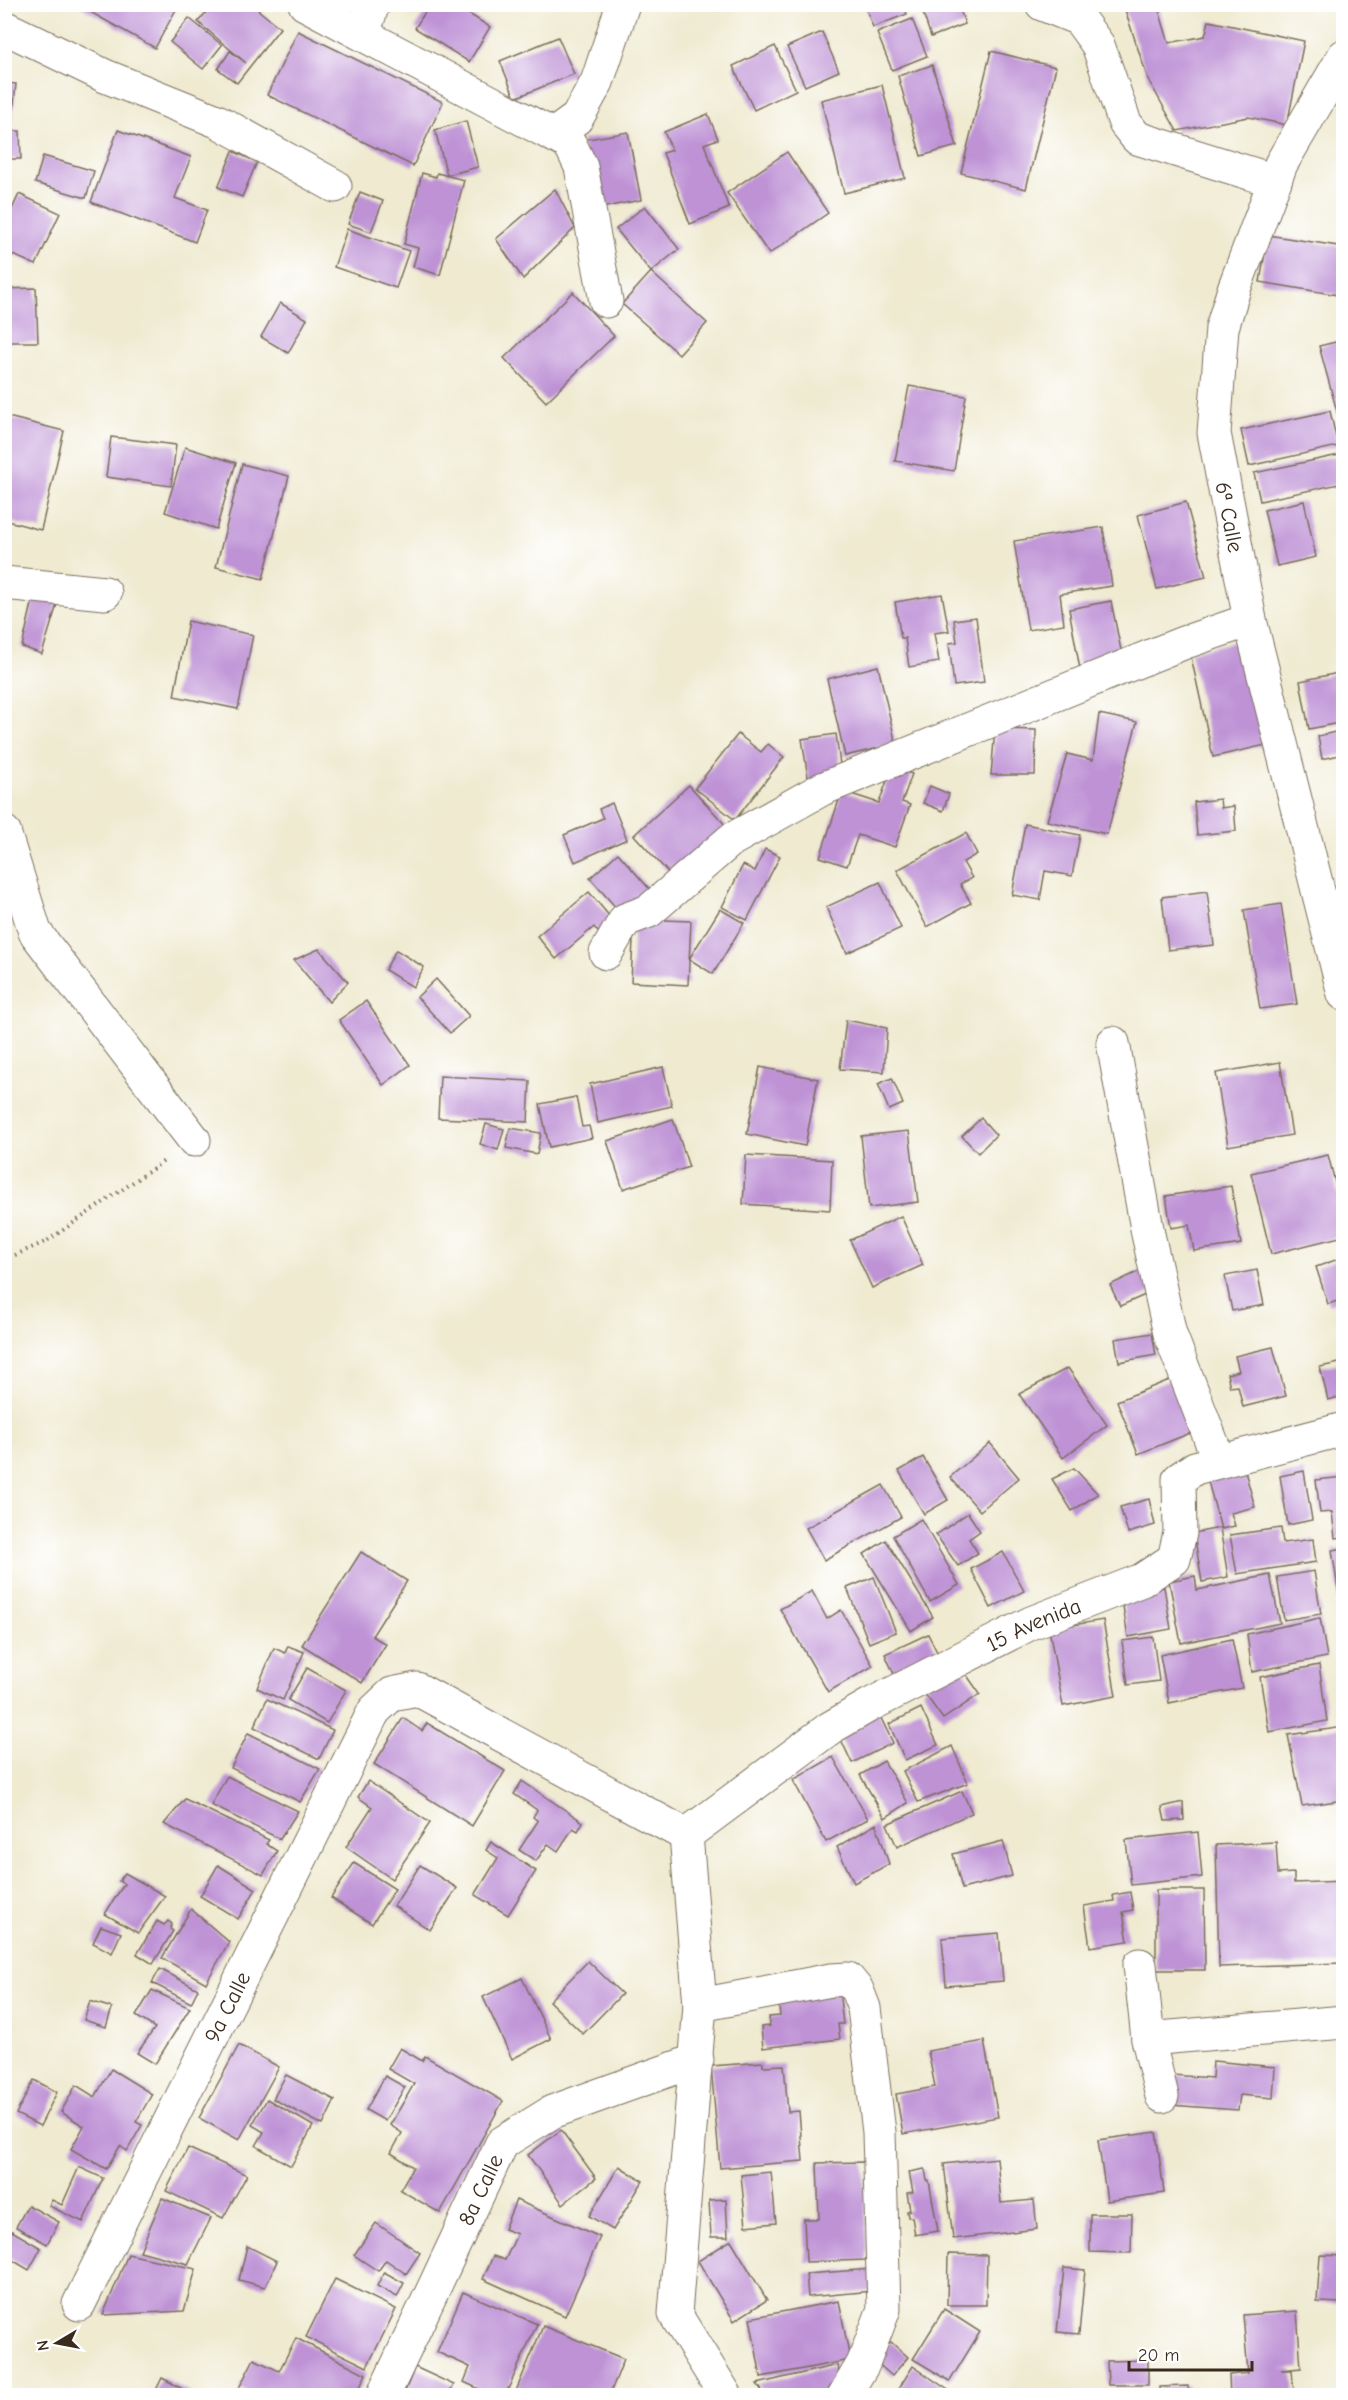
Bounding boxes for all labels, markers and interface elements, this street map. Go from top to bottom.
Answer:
street label: 6ª Calle [1209,480,1249,555]
street label: 15 Avenida [982,1593,1085,1658]
street label: 9a Calle [199,1967,256,2047]
street label: 8a Calle [453,2150,509,2230]
north arrow [27,2313,87,2373]
scale bar [1129,2334,1252,2372]
text: N [33,2339,53,2352]
text: 20 m [1138,2345,1179,2366]

